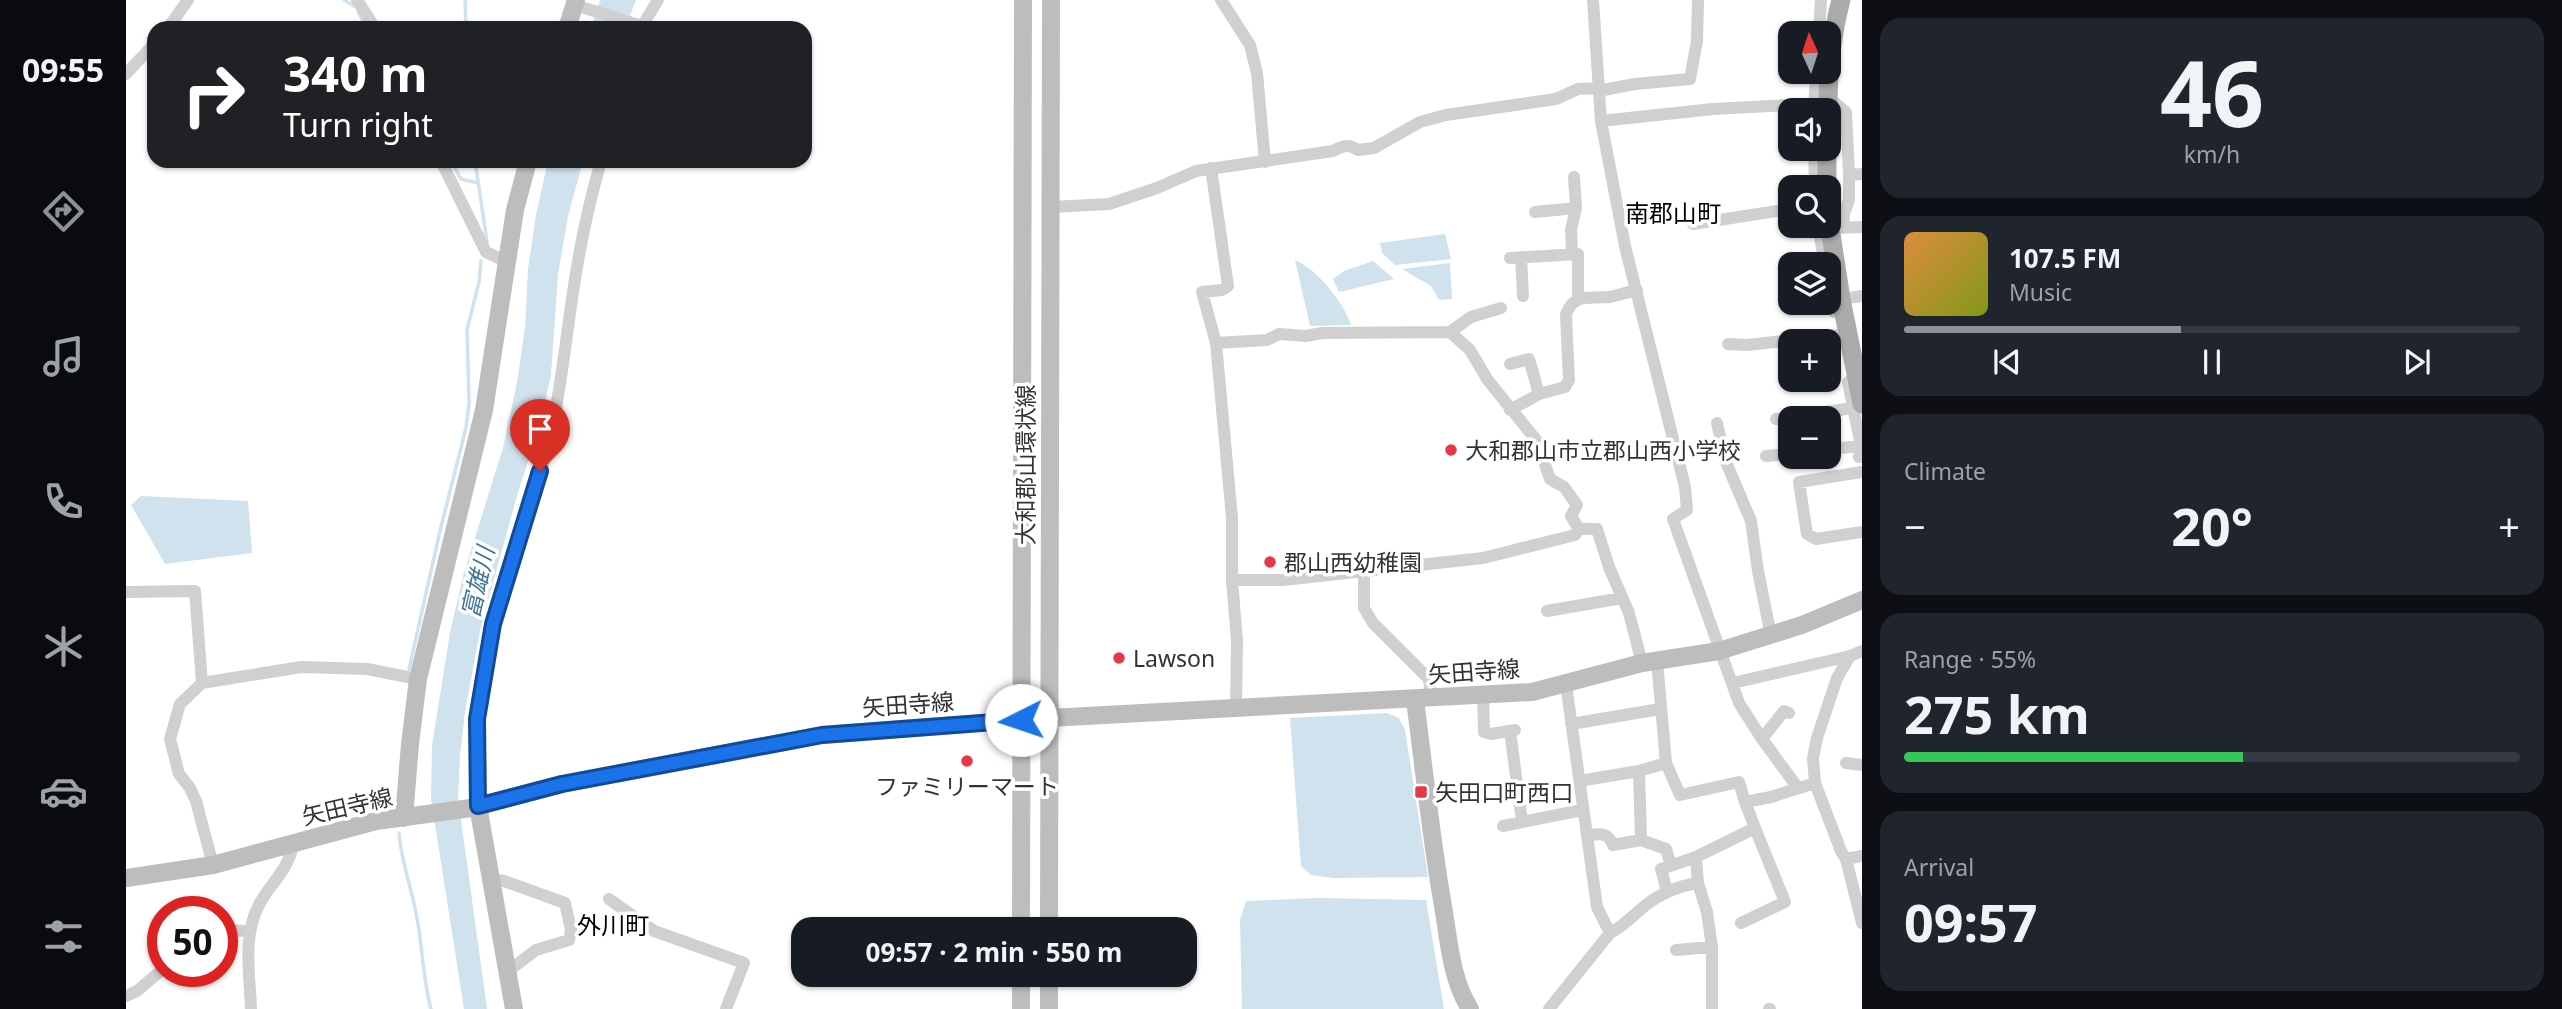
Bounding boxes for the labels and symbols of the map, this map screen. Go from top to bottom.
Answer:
north arrow [1778,21,1841,84]
district label: 南郡山町 [1625,196,1721,229]
street label: 大和郡山環状線 [1009,385,1041,546]
pin [510,399,570,471]
place label: 大和郡山市立郡山西小学校 [1465,434,1741,466]
marker: 大和郡山市立郡山西小学校 [1443,442,1459,458]
water label: 富雄川 [453,540,502,621]
place label: 郡山西幼稚園 [1284,546,1422,578]
marker: 郡山西幼稚園 [1262,554,1278,570]
place label: Lawson [1133,642,1215,674]
marker: Lawson [1111,650,1127,666]
street label: 矢田寺線 [1427,652,1521,690]
position arrow [984,683,1058,757]
street label: 矢田寺線 [861,685,955,723]
marker: ファミリーマート [959,753,975,769]
place label: ファミリーマート [875,770,1059,802]
place label: 矢田口町西口 [1435,776,1573,808]
street label: 矢田寺線 [299,780,395,832]
marker: 矢田口町西口 [1413,784,1429,800]
speed limit sign: 50 [147,896,238,987]
district label: 外川町 [577,908,649,941]

